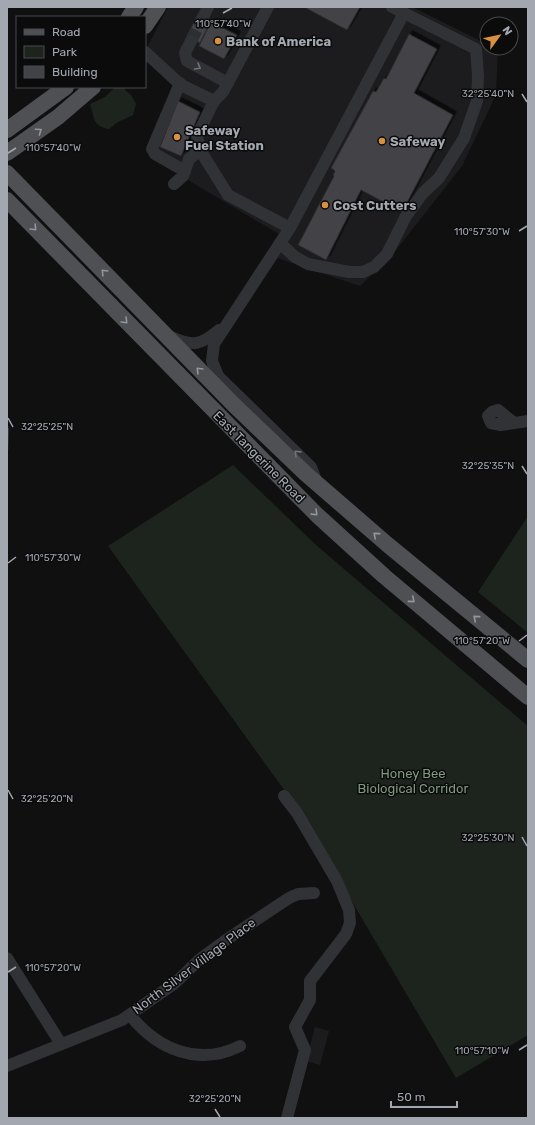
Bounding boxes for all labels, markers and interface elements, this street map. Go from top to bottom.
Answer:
legend [16,16,146,88]
north arrow [479,16,519,56]
text: 110°57'40"W [195,18,251,30]
text: N [499,24,515,38]
text: Road [52,25,80,39]
place label: Bank of America [226,34,331,49]
marker: Bank of America [213,36,223,46]
text: Park [52,45,78,59]
one-way arrow [194,63,201,70]
text: Building [52,65,98,79]
text: 32°25'40"N [462,88,514,100]
place label: Safeway Fuel Station [185,123,264,153]
one-way arrow [35,129,42,136]
marker: Safeway Fuel Station [172,132,182,142]
place label: Safeway [390,134,446,149]
marker: Safeway [377,136,387,146]
text: 110°57'40"W [25,142,81,154]
place label: Cost Cutters [333,198,416,213]
marker: Cost Cutters [320,200,330,210]
one-way arrow [29,223,37,231]
text: 110°57'30"W [454,226,510,238]
one-way arrow [101,269,109,277]
one-way arrow [120,316,128,324]
one-way arrow [196,367,204,375]
street label: East Tangerine Road [209,408,308,507]
text: 32°25'25"N [21,421,73,433]
one-way arrow [294,450,302,458]
text: 32°25'35"N [462,460,514,472]
one-way arrow [310,508,318,516]
one-way arrow [373,532,381,539]
text: 110°57'30"W [25,552,81,564]
one-way arrow [407,595,414,602]
one-way arrow [474,615,481,622]
text: 110°57'20"W [454,635,510,647]
park label: Honey Bee Biological Corridor [358,766,468,797]
text: 32°25'20"N [21,793,73,805]
text: 32°25'30"N [462,832,514,844]
street label: North Silver Village Place [130,915,259,1018]
text: 110°57'20"W [25,962,81,974]
text: 110°57'10"W [455,1045,509,1057]
scale bar [391,1083,457,1109]
text: 50 m [397,1090,425,1104]
text: 32°25'20"N [189,1093,241,1105]

